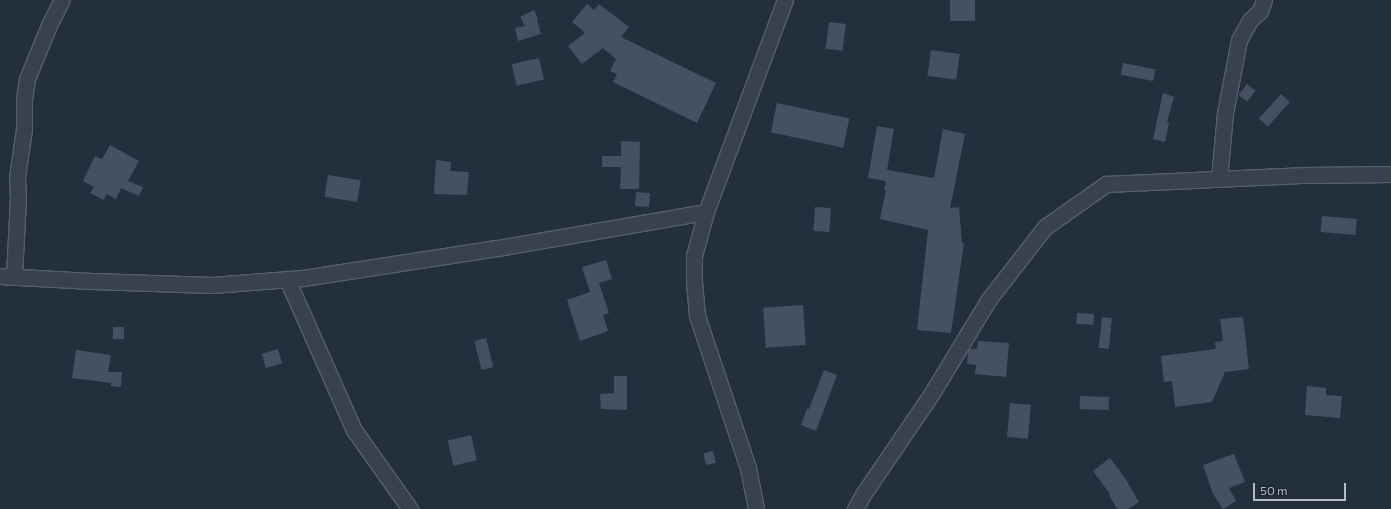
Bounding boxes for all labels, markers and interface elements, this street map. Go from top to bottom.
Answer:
scale bar [1255,475,1348,501]
text: 50 m [1260,483,1288,497]

